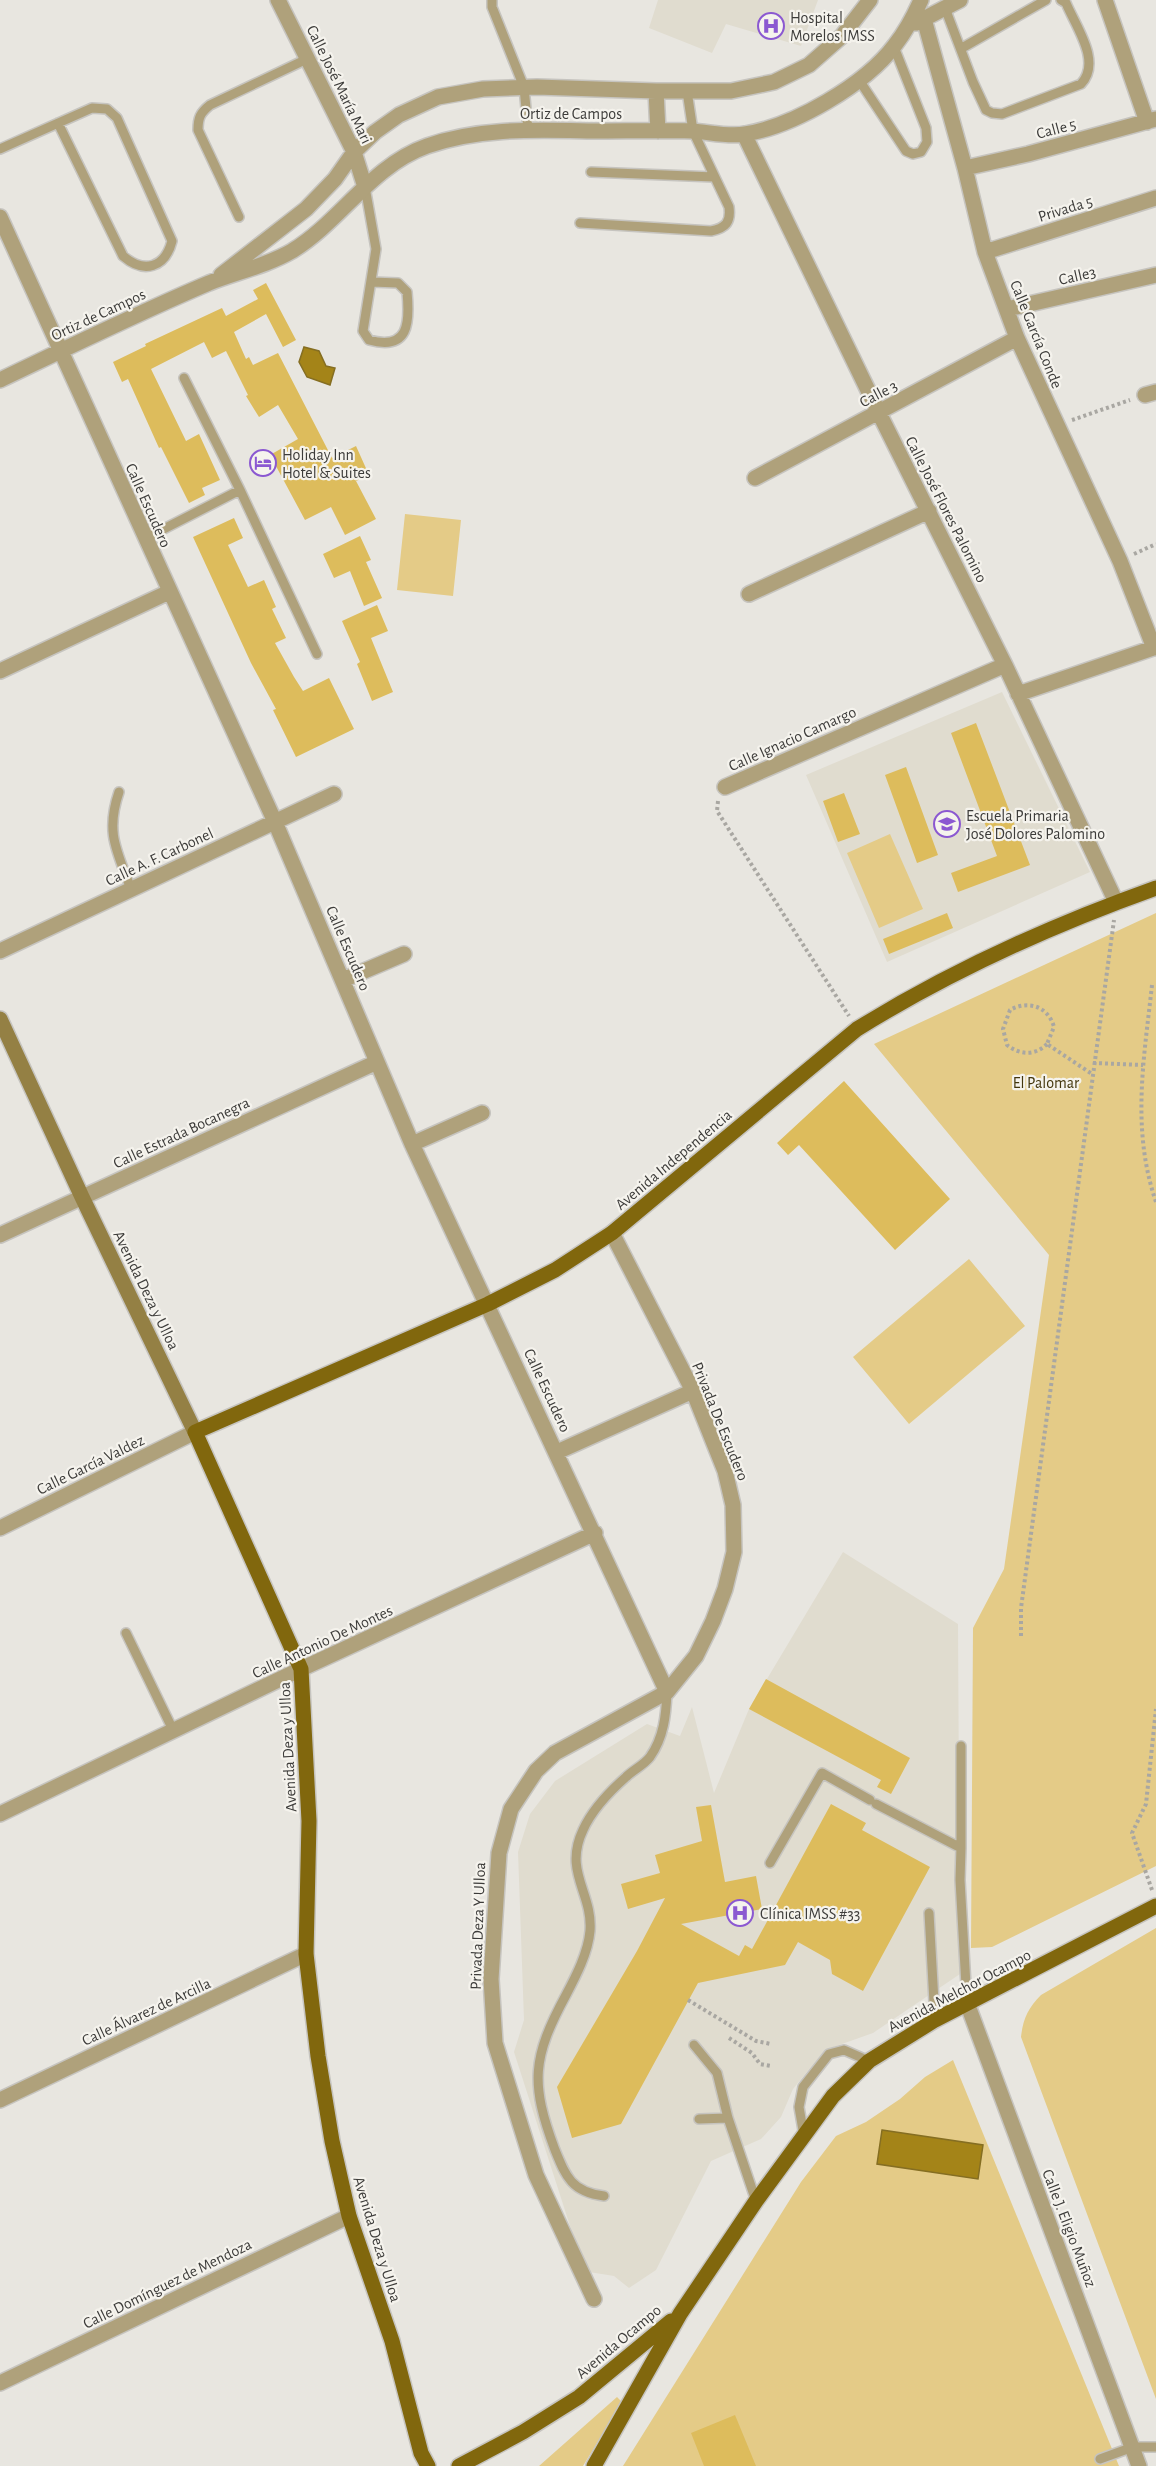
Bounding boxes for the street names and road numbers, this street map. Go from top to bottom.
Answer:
street label: Calle José María Mari [304,23,375,146]
street label: Ortiz de Campos [520,106,622,122]
street label: Calle 5 [1035,116,1078,142]
street label: Privada 5 [1036,193,1094,225]
street label: Calle3 [1057,264,1097,288]
street label: Calle García Conde [1007,278,1065,391]
street label: Ortiz de Campos [49,286,148,344]
street label: Calle 3 [857,377,900,410]
street label: Calle José Flores Palomino [902,434,990,585]
street label: Calle Escudero [122,461,174,550]
street label: Calle Ignacio Camargo [726,704,859,774]
street label: Calle A. F. Carbonel [103,825,216,889]
street label: Calle Escudero [323,904,373,993]
street label: Calle Estrada Bocanegra [111,1094,252,1171]
street label: Avenida Independencia [612,1107,735,1213]
street label: Avenida Deza y Ulloa [109,1228,182,1353]
street label: Calle Escudero [521,1346,573,1435]
street label: Privada De Escudero [689,1360,751,1483]
street label: Calle García Valdez [34,1432,147,1498]
street label: Calle Antonio De Montes [250,1602,395,1681]
street label: Avenida Deza y Ulloa [277,1681,300,1812]
street label: Privada Deza Y Ulloa [468,1862,488,1990]
street label: Avenida Melchor Ocampo [885,1946,1034,2035]
street label: Calle Álvarez de Arcilla [79,1973,213,2049]
street label: Calle J. Eligio Muñoz [1039,2167,1099,2290]
street label: Avenida Deza y Ulloa [349,2175,404,2304]
street label: Calle Domínguez de Mendoza [81,2236,254,2332]
street label: Avenida Ocampo [573,2302,664,2382]

